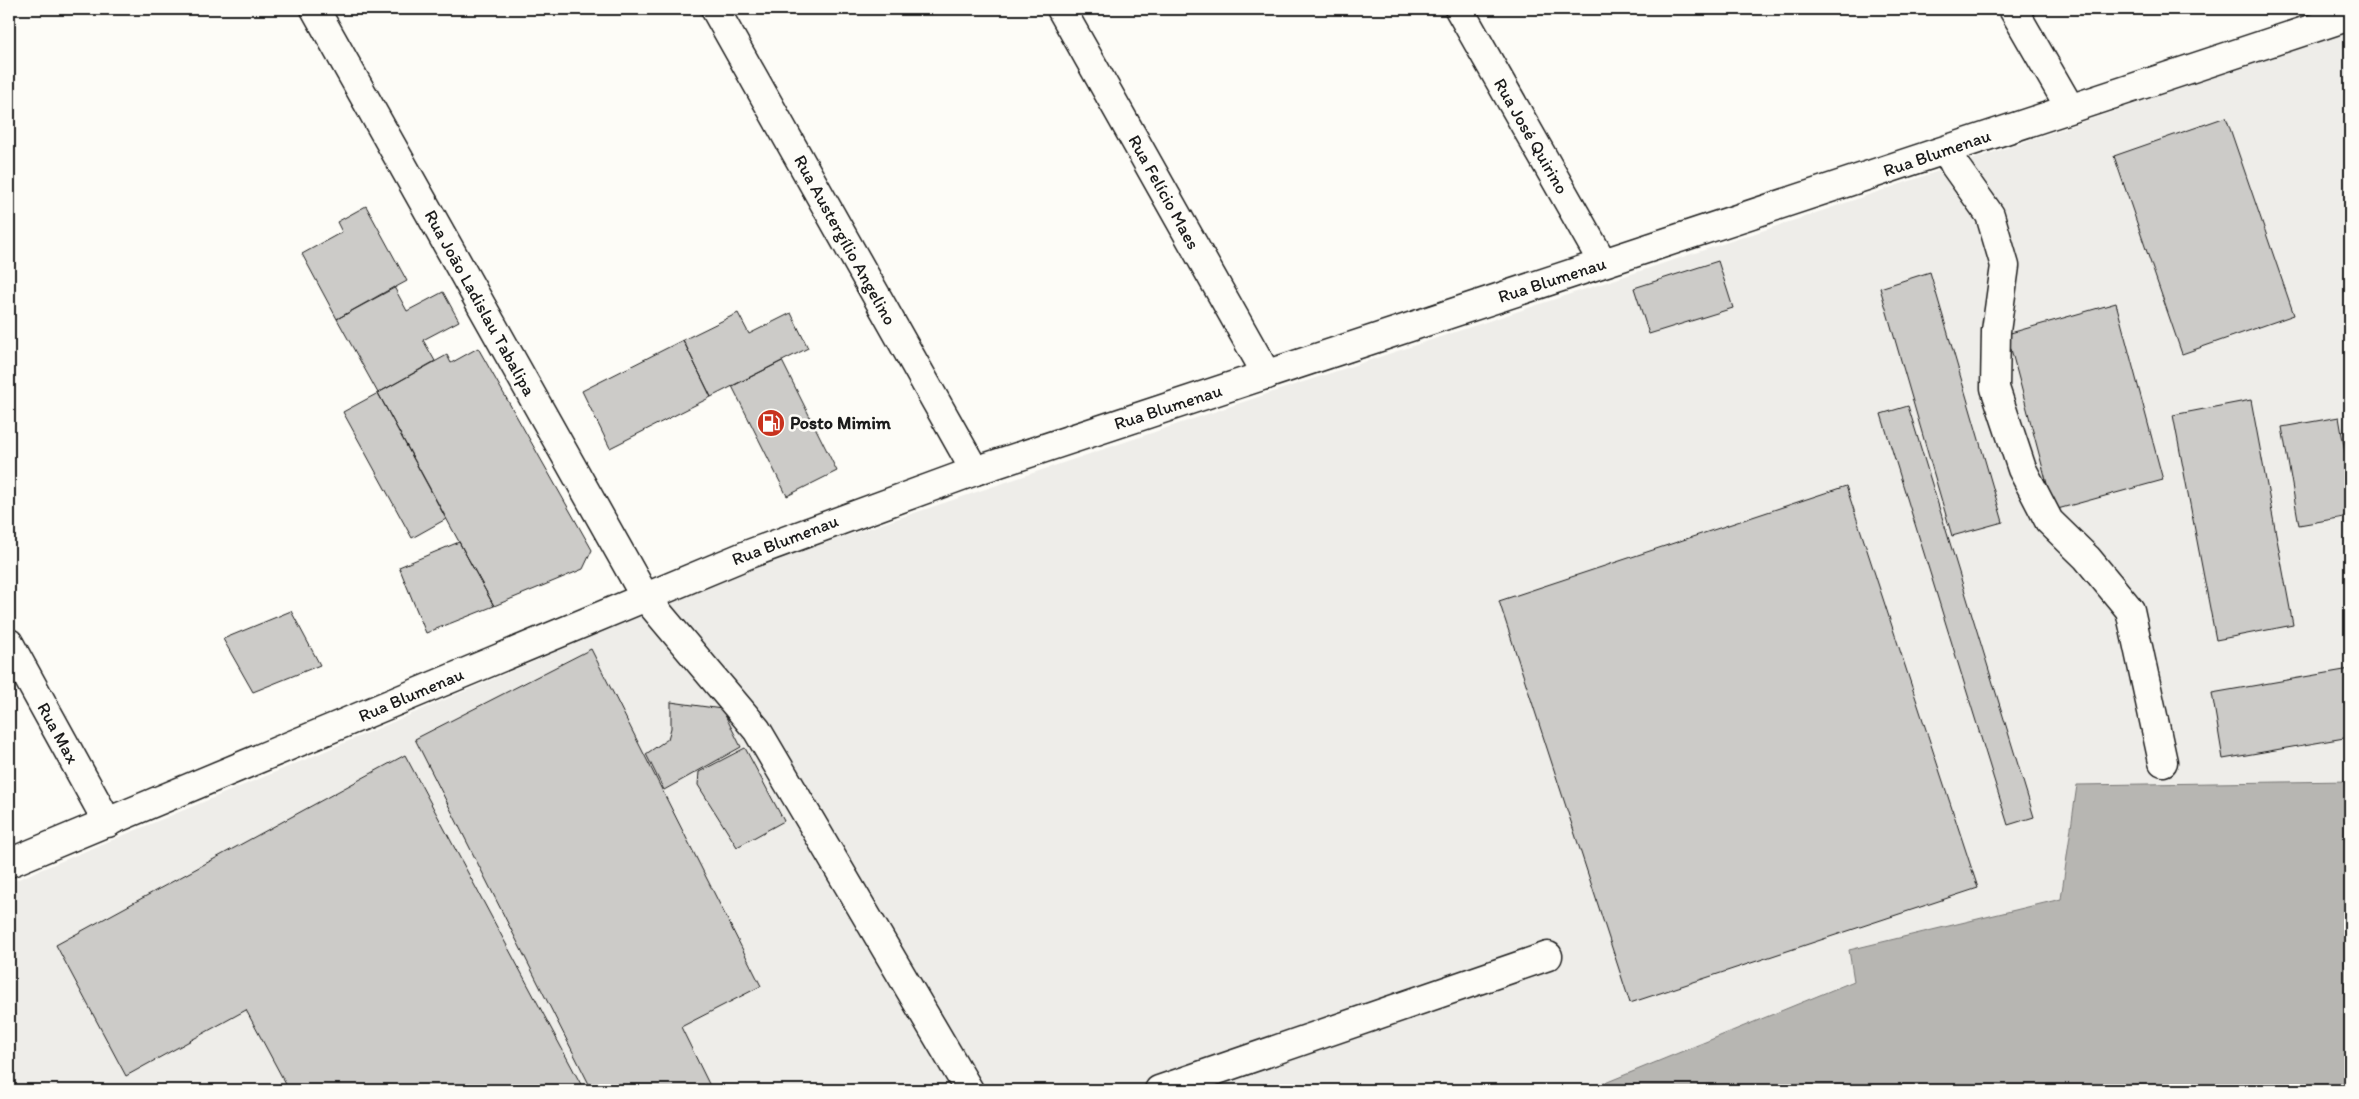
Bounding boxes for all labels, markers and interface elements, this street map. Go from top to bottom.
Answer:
street label: Rua José Quirino [1489,74,1573,198]
street label: Rua Blumenau [1880,124,1994,182]
street label: Rua Felício Maes [1123,131,1205,253]
street label: Rua Austergílio Angelino [789,151,901,329]
street label: Rua João Ladislau Tabalipa [420,206,541,400]
street label: Rua Blumenau [1495,252,1609,308]
street label: Rua Blumenau [1111,379,1225,435]
fuel station icon: Posto Mimim [756,408,786,438]
place label: Posto Mimim [790,412,892,434]
street label: Rua Blumenau [729,510,841,570]
street label: Rua Blumenau [355,663,467,727]
street label: Rua Max [32,699,84,767]

